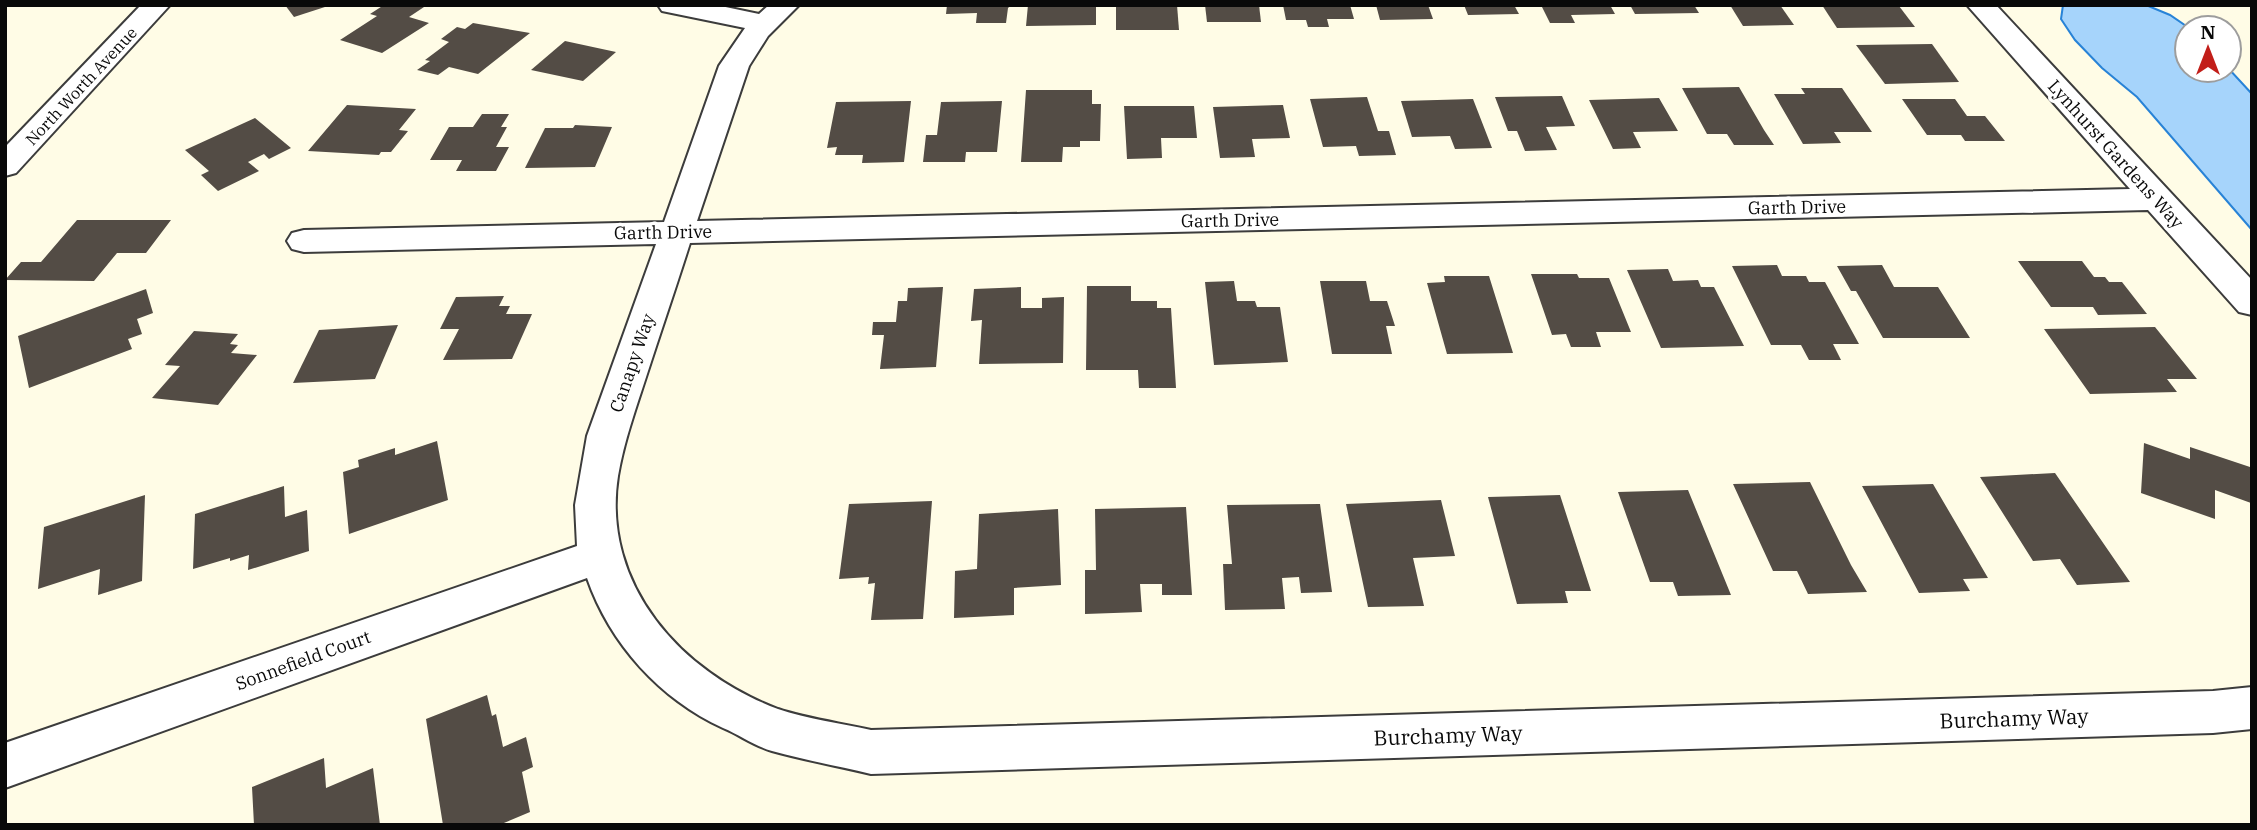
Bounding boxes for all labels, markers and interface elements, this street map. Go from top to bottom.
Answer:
north arrow [2173,14,2243,84]
text: N [2200,20,2216,44]
street label: North Worth Avenue [21,23,141,149]
street label: Lynhurst Gardens Way [2043,75,2189,233]
street label: Garth Drive [1748,195,1846,219]
street label: Garth Drive [1181,208,1279,232]
street label: Garth Drive [614,220,712,244]
street label: Canapy Way [604,310,660,415]
street label: Sonnefield Court [232,625,374,695]
street label: Burchamy Way [1939,701,2090,735]
street label: Burchamy Way [1373,718,1524,752]

